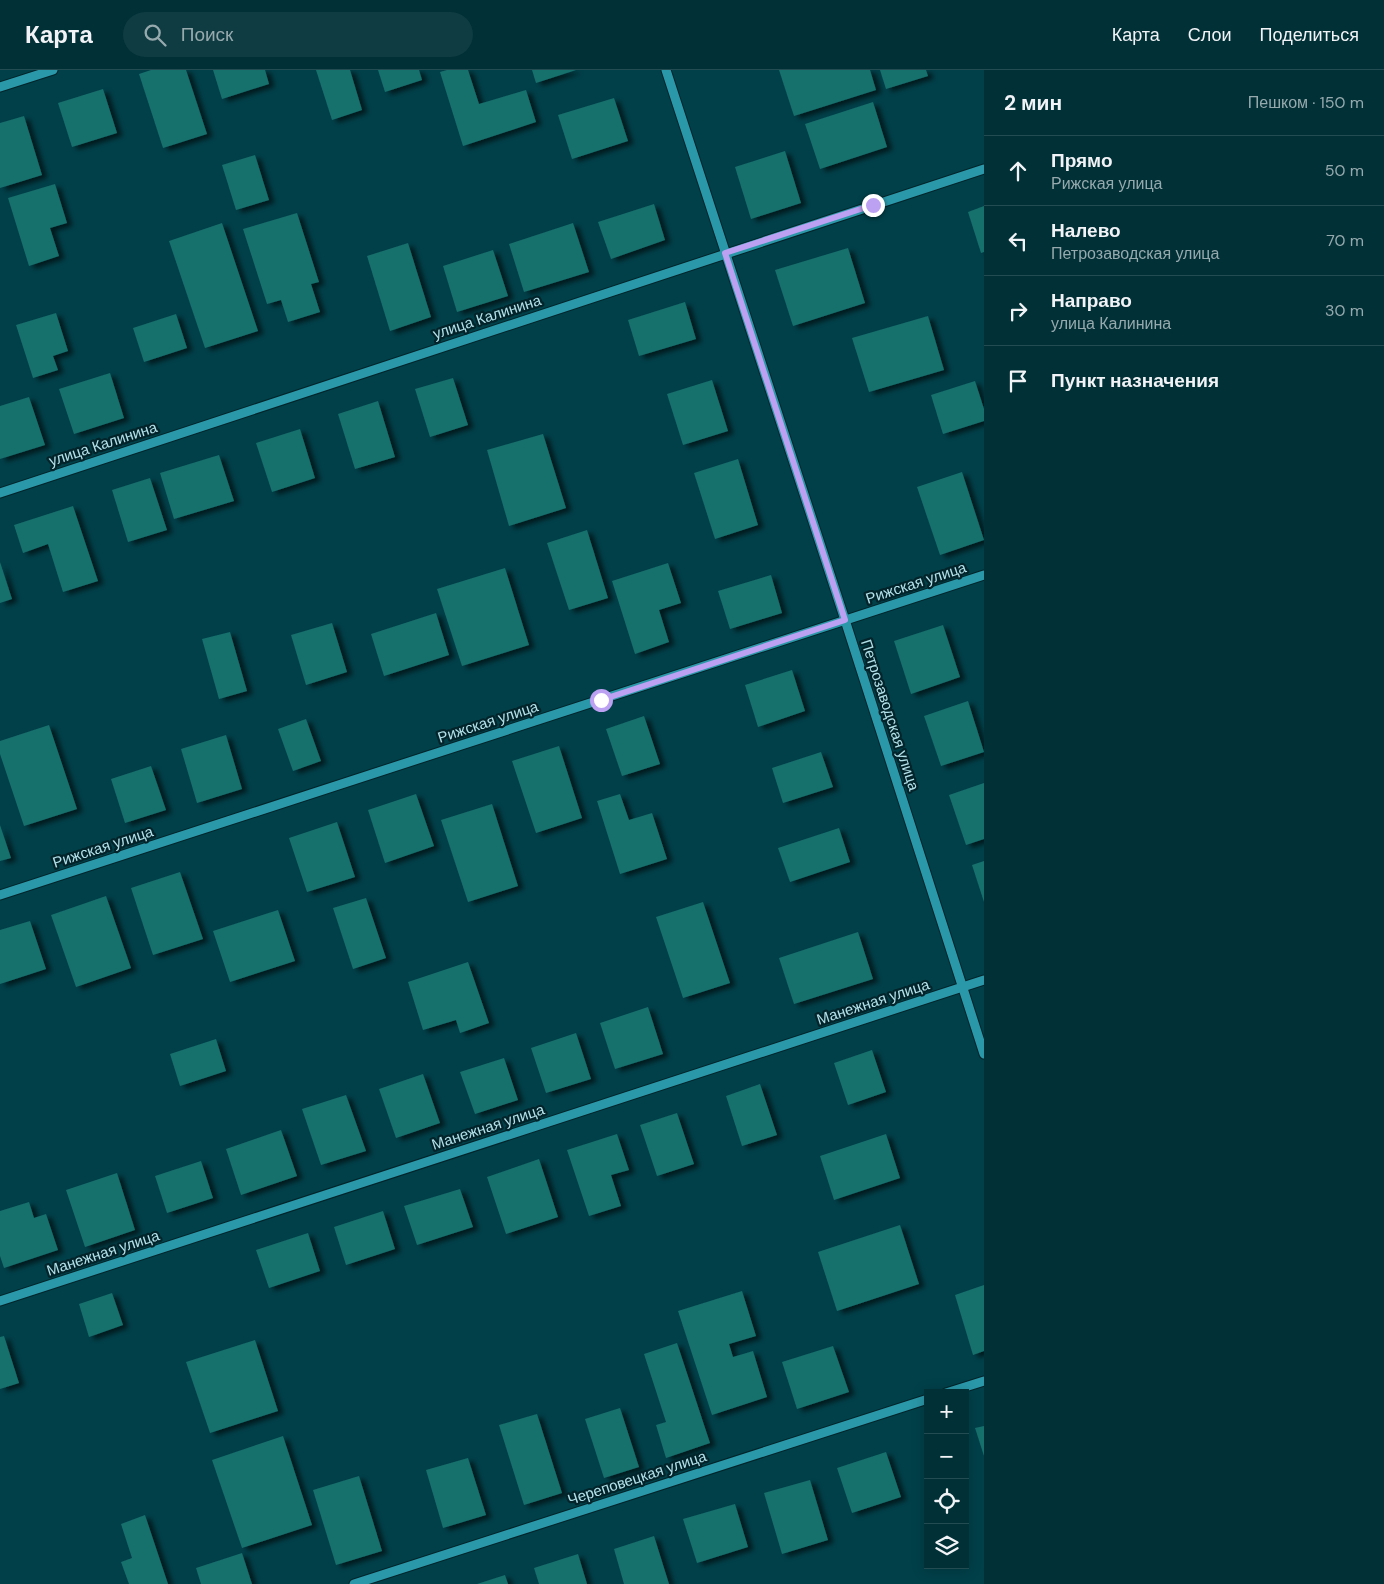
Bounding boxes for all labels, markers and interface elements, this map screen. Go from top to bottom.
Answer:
search box [123,12,473,57]
text: Карта [25,19,93,50]
icon: search [141,21,169,49]
text: Поиск [181,22,233,47]
text: Карта [1112,23,1160,47]
text: Слои [1188,23,1232,47]
text: Поделиться [1260,23,1359,47]
text: 2 мин [1004,89,1062,117]
text: Пешком · 150 m [1248,92,1364,113]
text: Прямо [1051,148,1113,173]
icon: ahead [1004,157,1032,185]
text: 50 m [1325,160,1364,181]
text: Рижская улица [1051,173,1162,194]
route end [862,194,885,217]
text: Налево [1051,218,1121,243]
icon: left [1004,227,1032,255]
text: 70 m [1326,230,1364,251]
text: Петрозаводская улица [1051,243,1219,264]
text: Направо [1051,288,1132,313]
street label: улица Калинина [430,290,544,344]
icon: right [1004,297,1032,325]
text: 30 m [1325,300,1364,321]
text: улица Калинина [1051,313,1171,334]
icon: arrive [1004,367,1032,395]
text: Пункт назначения [1051,368,1219,393]
street label: улица Калинина [46,417,160,471]
street label: Рижская улица [863,557,969,609]
street label: Петрозаводская улица [856,637,924,794]
route start [590,689,613,712]
street label: Рижская улица [435,696,541,748]
street label: Рижская улица [50,821,156,873]
street label: Манежная улица [814,974,933,1030]
street label: Манежная улица [429,1099,548,1155]
street label: Манежная улица [44,1225,163,1281]
map controls [924,1389,969,1569]
button: + [924,1389,969,1434]
button: − [924,1434,969,1479]
street label: Череповецкая улица [565,1446,710,1510]
button: locate [924,1479,969,1524]
button: layers [924,1524,969,1569]

